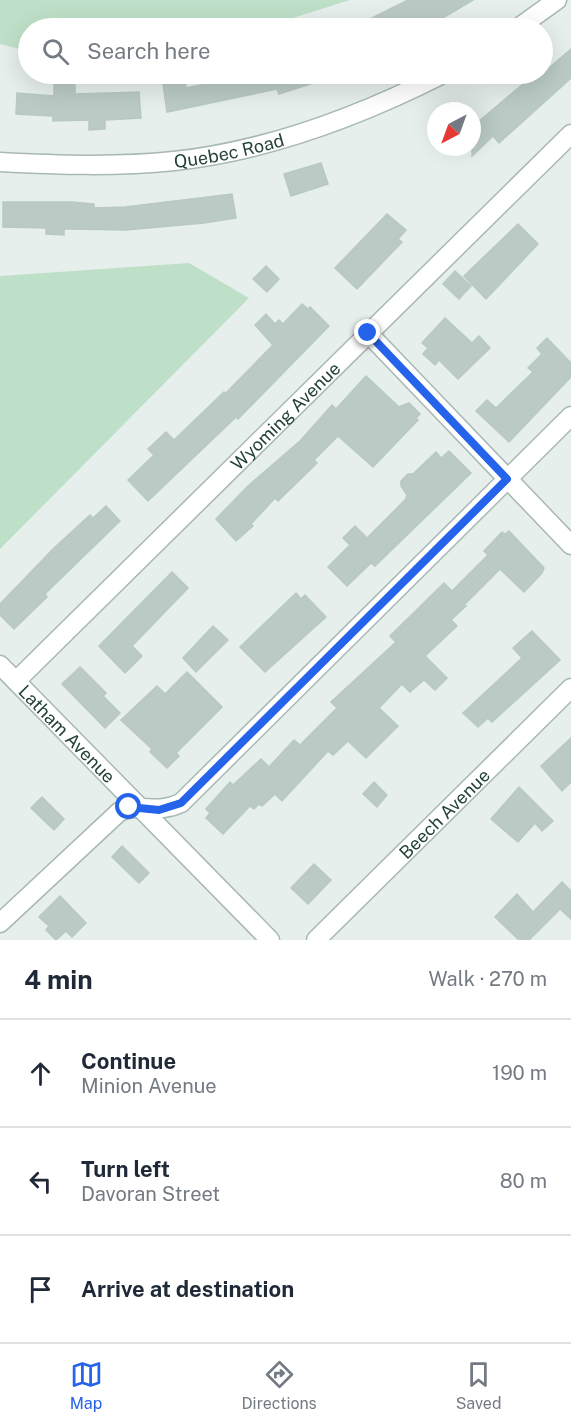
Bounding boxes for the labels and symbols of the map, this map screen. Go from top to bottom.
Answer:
north arrow [427,102,481,156]
street label: Quebec Road [173,129,286,171]
route end [354,319,380,345]
street label: Wyoming Avenue [226,357,344,474]
street label: Latham Avenue [15,680,120,787]
street label: Beech Avenue [394,764,494,863]
route start [115,793,141,819]

